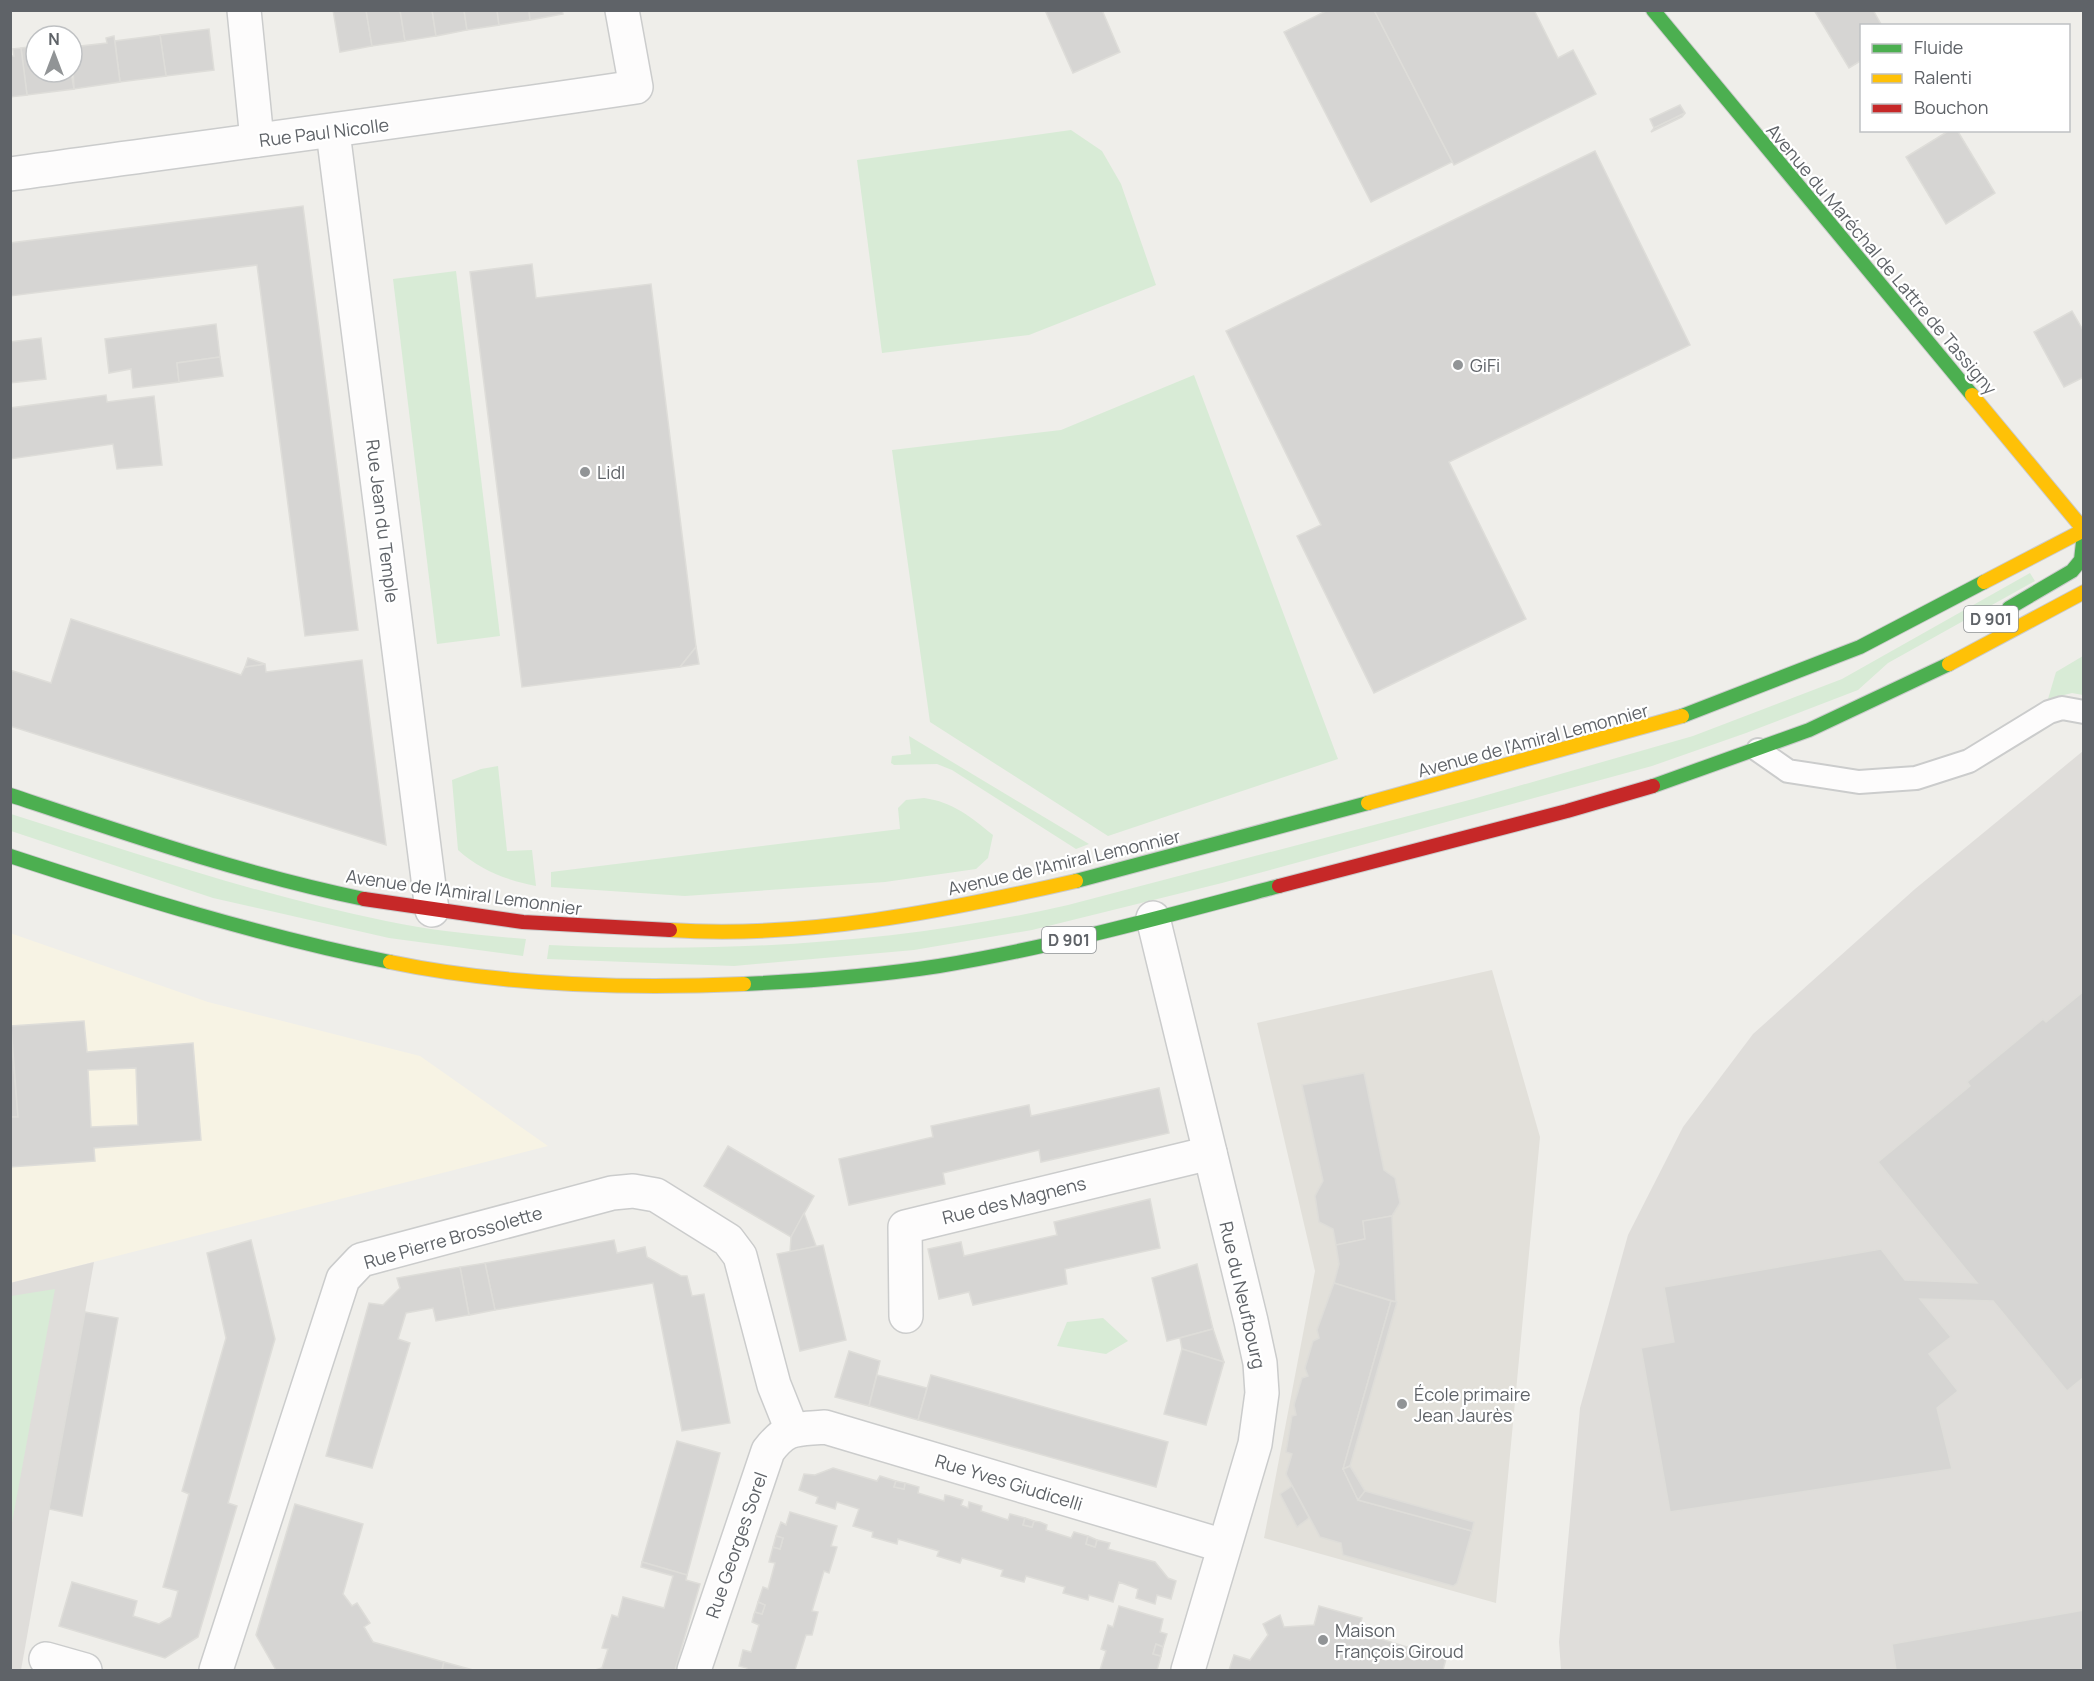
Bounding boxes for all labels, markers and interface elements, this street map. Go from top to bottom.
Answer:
north arrow [24,24,84,84]
legend [1860,24,2070,132]
text: N [48,28,60,50]
text: Fluide [1914,35,1963,59]
text: Ralenti [1914,65,1972,89]
text: Bouchon [1914,95,1988,119]
street label: Rue Paul Nicolle [258,112,390,152]
street label: Avenue du Maréchal de Lattre de Tassigny [1761,119,2003,400]
place label: GiFi [1470,353,1500,377]
marker: GiFi [1451,358,1465,372]
street label: Rue Jean du Temple [361,438,405,604]
place label: Lidl [597,460,625,484]
marker: Lidl [578,465,592,479]
road number: D 901 [1964,606,2018,632]
street label: Avenue de l'Amiral Lemonnier [1415,697,1652,782]
street label: Avenue de l'Amiral Lemonnier [945,823,1183,900]
street label: Avenue de l'Amiral Lemonnier [344,864,584,921]
road number: D 901 [1042,927,1096,953]
street label: Rue des Magnens [940,1171,1088,1229]
street label: Rue Pierre Brossolette [361,1200,545,1274]
street label: Rue du Neufbourg [1214,1219,1272,1371]
place label: École primaire Jean Jaurès [1414,1382,1531,1427]
marker: École primaire Jean Jaurès [1395,1397,1409,1411]
street label: Rue Yves Giudicelli [932,1448,1086,1516]
street label: Rue Georges Sorel [700,1469,772,1621]
place label: Maison François Giroud [1335,1618,1464,1663]
marker: Maison François Giroud [1316,1633,1330,1647]

